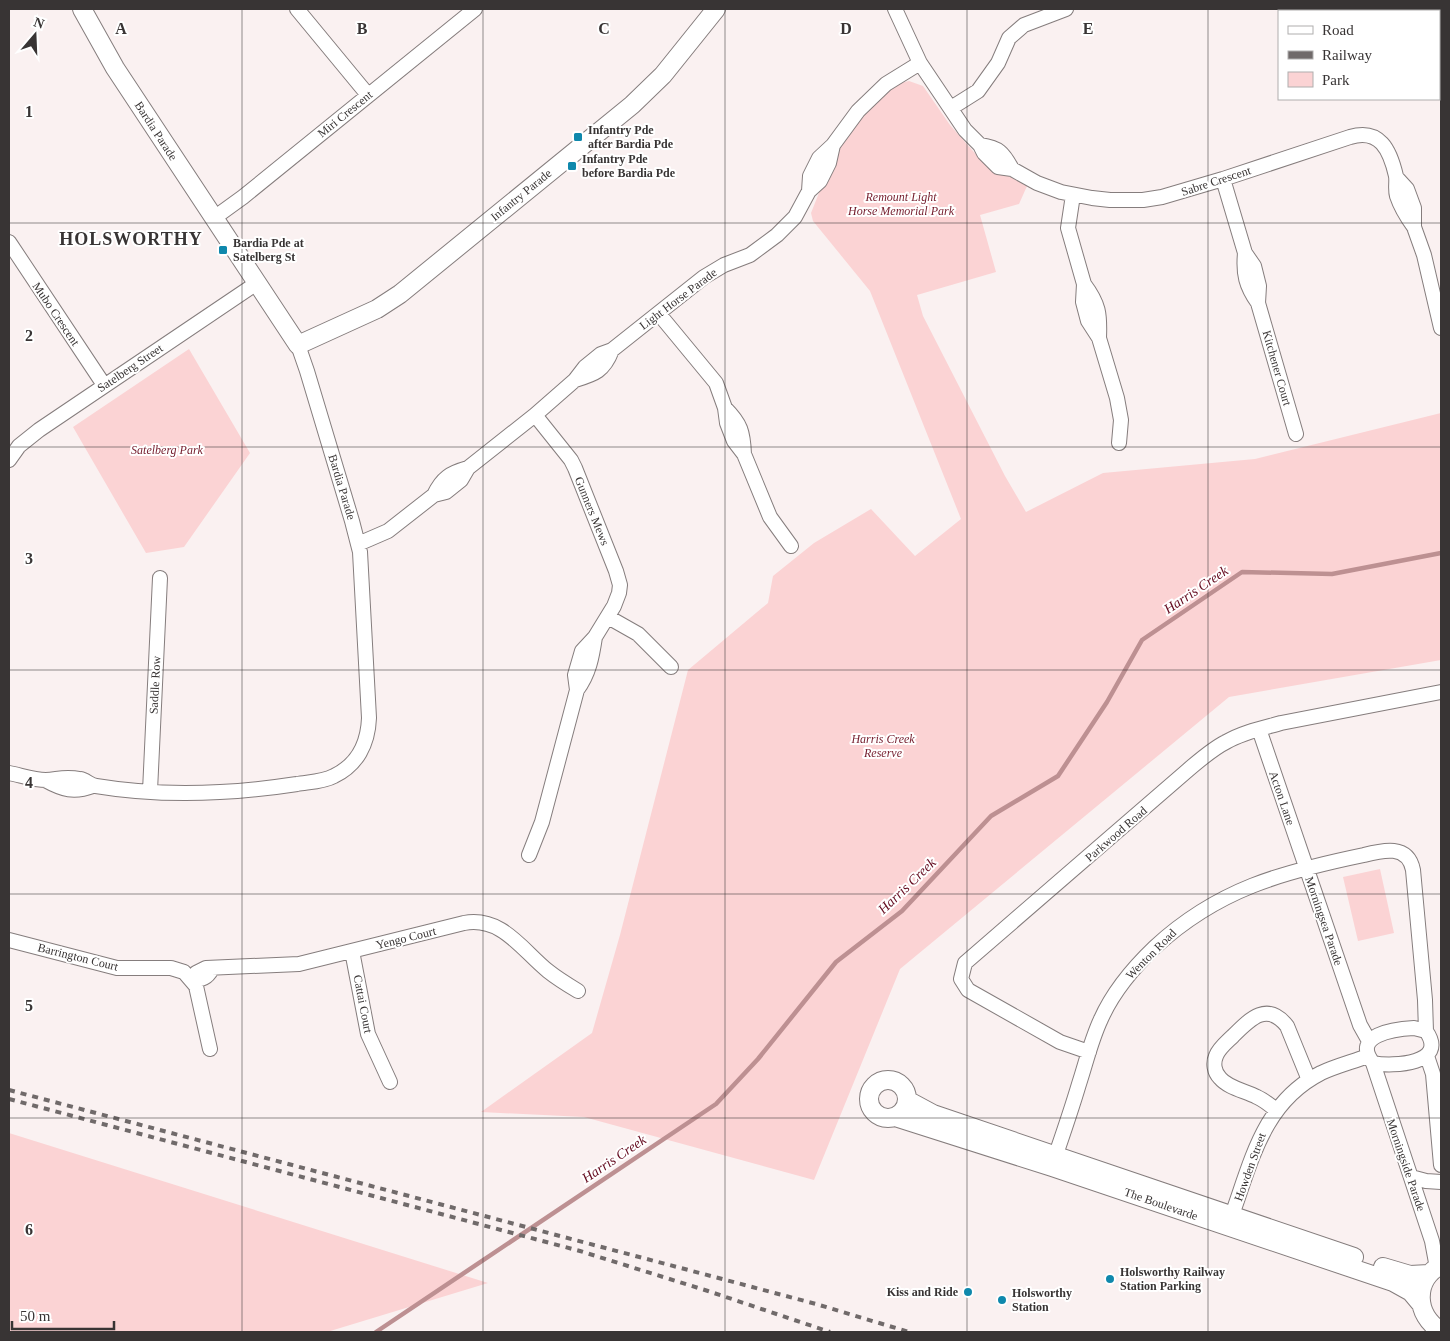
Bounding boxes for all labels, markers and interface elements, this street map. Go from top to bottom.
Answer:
north arrow [10,10,60,60]
legend [1278,10,1440,100]
text: N [32,14,46,32]
text: A [115,20,127,37]
text: B [357,20,368,37]
text: C [598,20,610,37]
text: D [840,20,852,37]
text: E [1083,20,1093,37]
text: Road [1322,22,1354,38]
text: Railway [1322,47,1372,63]
text: Park [1322,72,1350,88]
street label: Miri Crescent [315,87,376,140]
street label: Bardia Parade [132,99,180,163]
text: 1 [25,103,33,120]
place label: Infantry Pde after Bardia Pde [588,123,674,151]
marker: Infantry Pde after Bardia Pde [572,131,584,143]
place label: Infantry Pde before Bardia Pde [582,152,676,180]
marker: Infantry Pde before Bardia Pde [566,160,578,172]
street label: Sabre Crescent [1179,163,1253,199]
street label: Infantry Parade [488,166,554,224]
park label: Remount Light Horse Memorial Park [847,190,955,218]
district label: HOLSWORTHY [59,229,203,249]
place label: Bardia Pde at Satelberg St [233,236,304,264]
marker: Bardia Pde at Satelberg St [217,244,229,256]
street label: Light Horse Parade [637,265,719,333]
street label: Mubo Crescent [30,280,83,349]
text: 2 [25,327,33,344]
street label: Kitchener Court [1260,329,1295,408]
street label: Satelberg Street [95,341,166,395]
park label: Satelberg Park [131,443,204,457]
street label: Bardia Parade [325,453,359,521]
street label: Gunners Mews [572,475,612,548]
text: 3 [25,550,33,567]
water label: Harris Creek [1160,563,1231,617]
street label: Saddle Row [146,655,164,714]
park label: Harris Creek Reserve [850,732,915,760]
street label: Acton Lane [1266,769,1298,827]
text: 4 [25,774,33,791]
street label: Parkwood Road [1082,803,1150,865]
water label: Harris Creek [875,854,939,918]
street label: Morningsea Parade [1302,875,1346,967]
street label: Yengo Court [375,924,438,952]
street label: Wenton Road [1123,926,1179,982]
street label: Barrington Court [36,940,120,974]
street label: Cattai Court [350,974,376,1035]
text: 5 [25,997,33,1014]
street label: Morningside Parade [1384,1117,1428,1213]
street label: Howden Street [1231,1130,1269,1203]
water label: Harris Creek [578,1132,649,1186]
street label: The Boulevarde [1122,1185,1200,1223]
text: 6 [25,1221,33,1238]
place label: Holsworthy Railway Station Parking [1120,1265,1225,1293]
marker: Holsworthy Railway Station Parking [1104,1273,1116,1285]
place label: Kiss and Ride [887,1285,959,1299]
marker: Kiss and Ride [962,1286,974,1298]
place label: Holsworthy Station [1012,1286,1072,1314]
marker: Holsworthy Station [996,1294,1008,1306]
scale bar [12,1298,115,1330]
text: 50 m [20,1308,51,1324]

